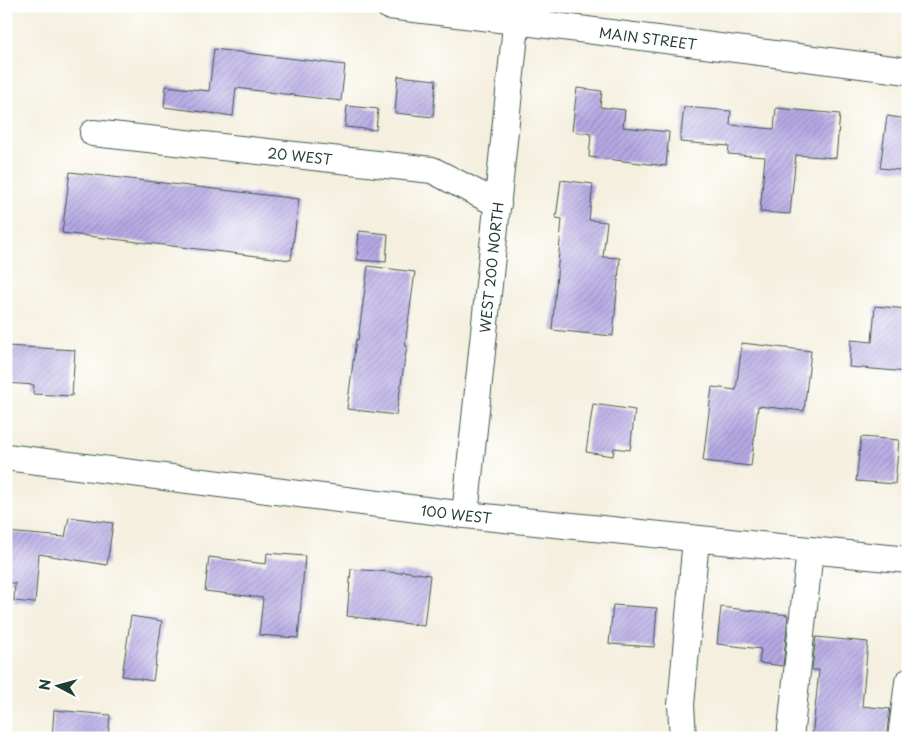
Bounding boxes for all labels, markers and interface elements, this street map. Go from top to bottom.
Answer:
street label: MAIN STREET [598,21,699,55]
street label: 20 WEST [266,142,334,170]
street label: WEST 200 NORTH [474,201,508,334]
street label: 100 WEST [420,499,493,528]
north arrow [32,662,82,712]
text: N [34,678,56,691]

